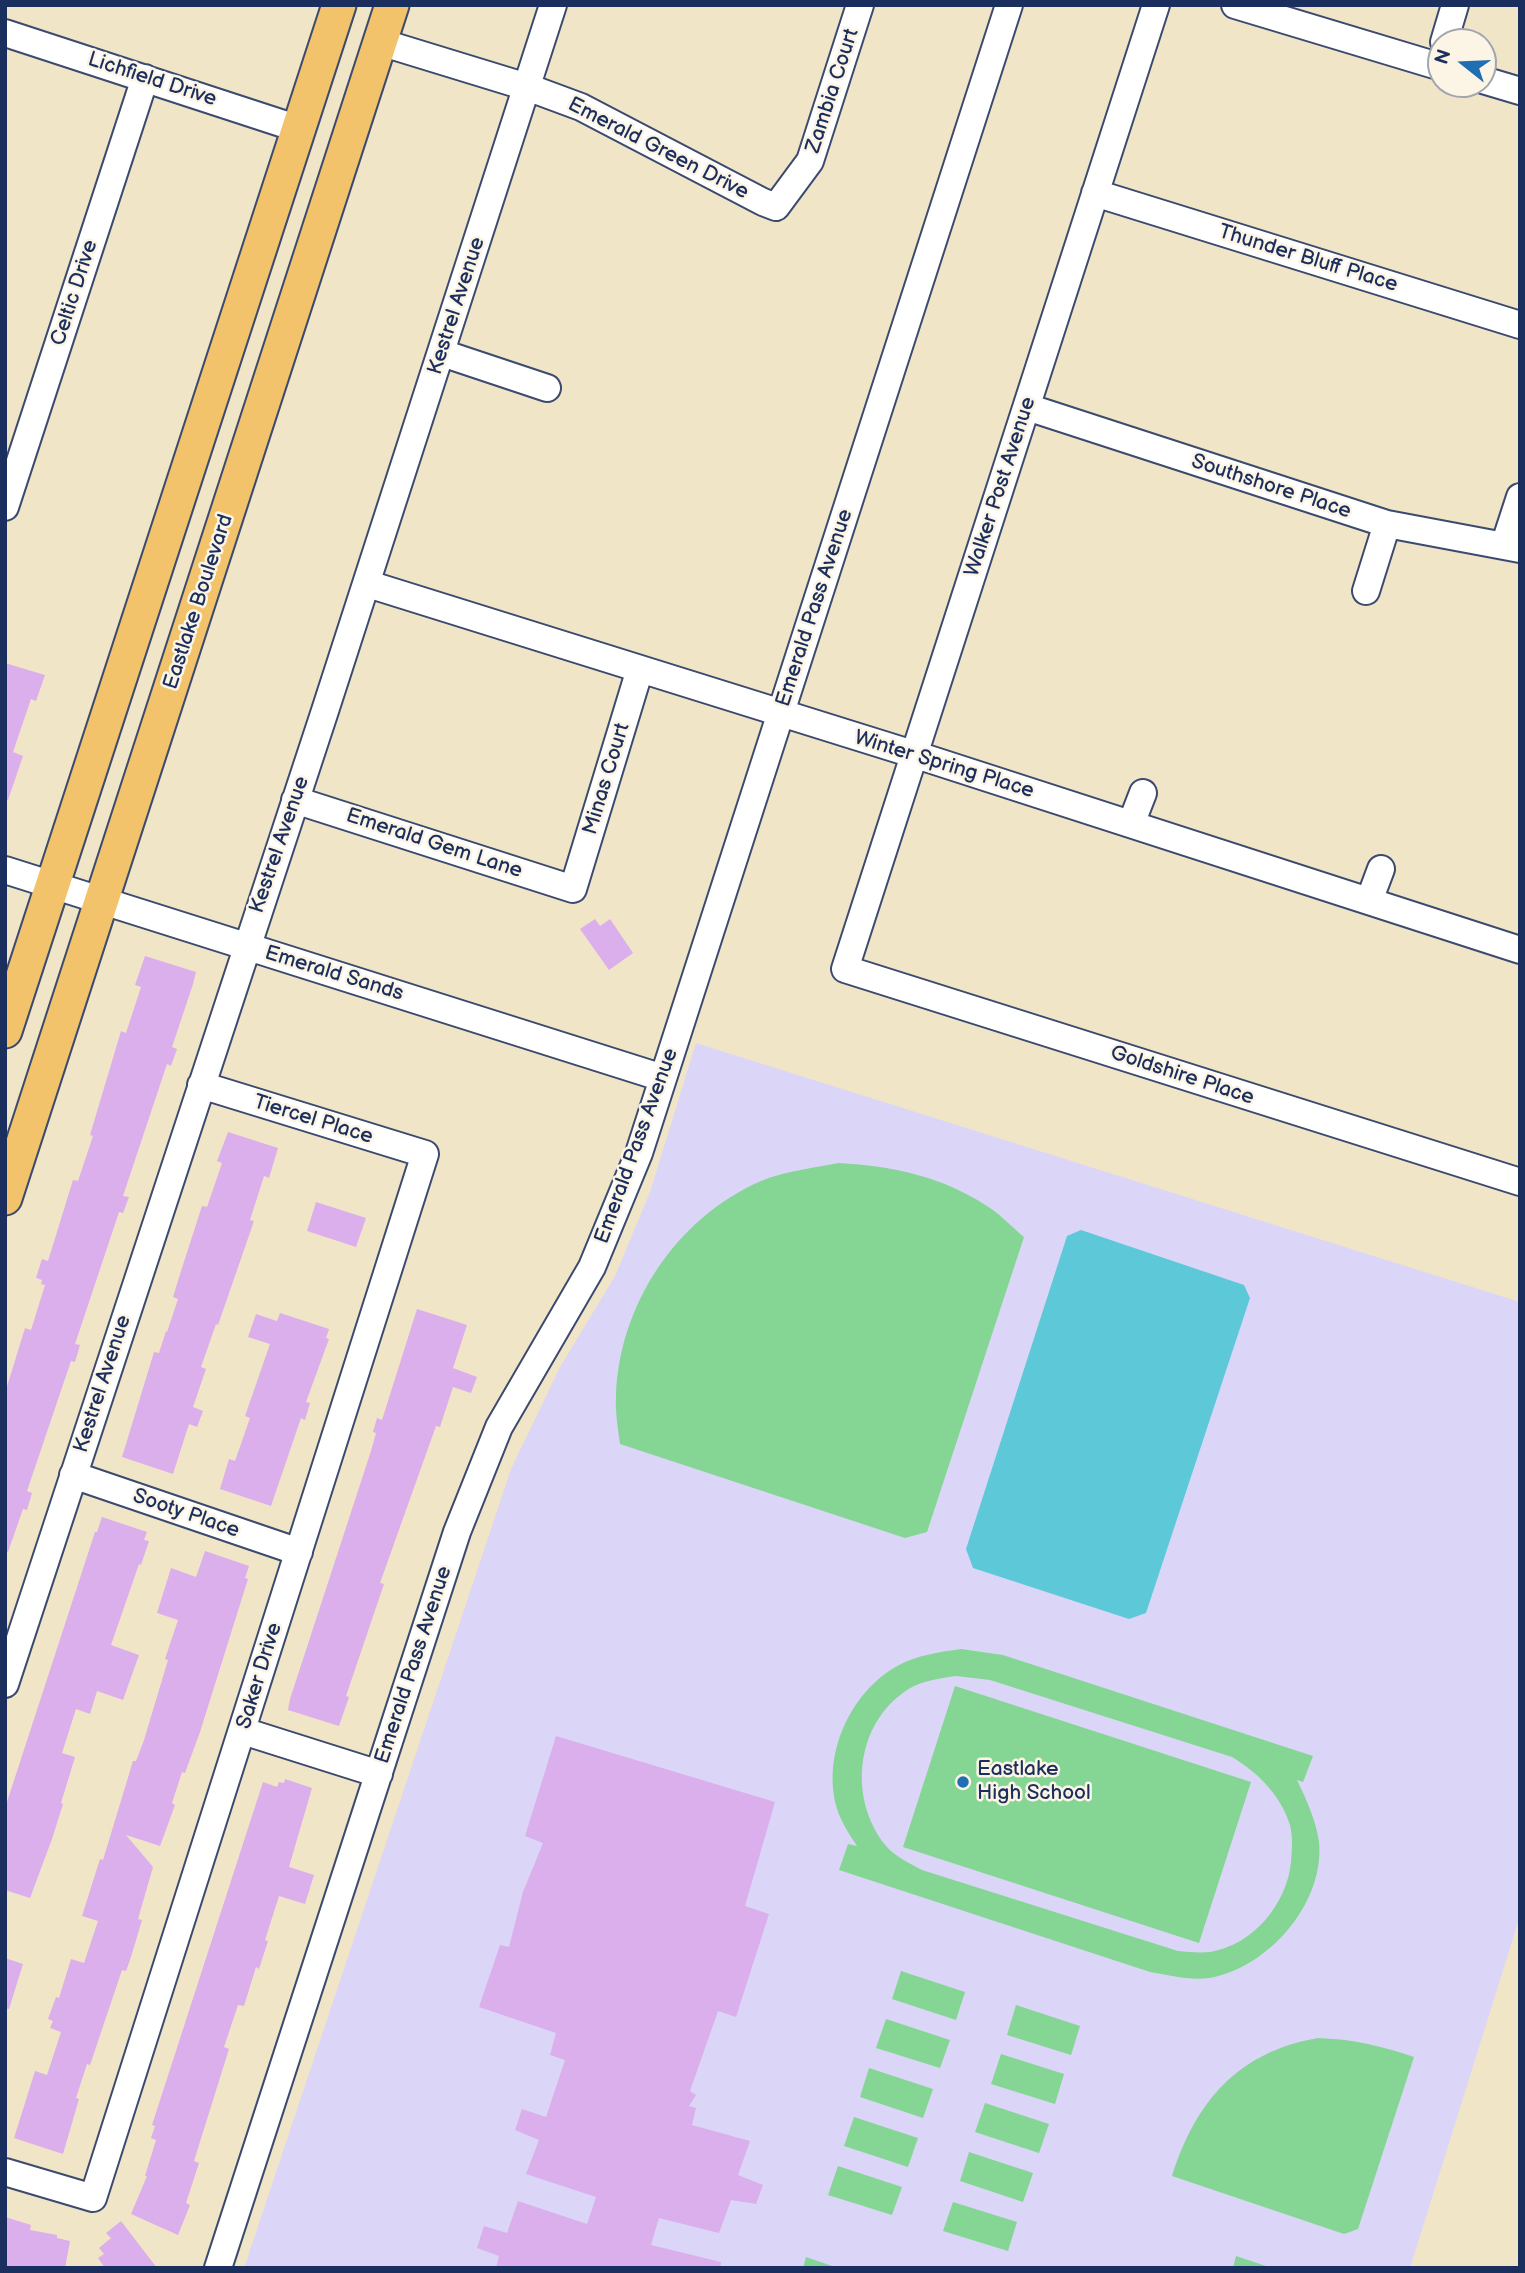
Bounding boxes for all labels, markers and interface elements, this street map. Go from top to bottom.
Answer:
street label: Zambia Court [801,26,865,156]
north arrow [1427,28,1497,98]
street label: Lichfield Drive [84,47,220,113]
text: N [1430,47,1457,67]
street label: Emerald Green Drive [563,92,753,206]
street label: Thunder Bluff Place [1215,220,1401,298]
street label: Kestrel Avenue [423,234,491,378]
street label: Celtic Drive [46,237,104,349]
street label: Walker Post Avenue [960,394,1042,580]
street label: Southshore Place [1188,449,1354,525]
street label: Emerald Pass Avenue [771,506,859,710]
street label: Eastlake Boulevard [159,511,239,693]
street label: Minas Court [578,720,636,838]
street label: Winter Spring Place [851,726,1037,804]
street label: Kestrel Avenue [245,773,315,917]
street label: Emerald Gem Lane [343,804,525,884]
street label: Emerald Sands [262,941,406,1007]
street label: Goldshire Place [1107,1041,1257,1111]
street label: Emerald Pass Avenue [590,1045,684,1247]
street label: Tiercel Place [250,1090,376,1150]
street label: Kestrel Avenue [69,1312,137,1456]
street label: Sooty Place [129,1484,243,1544]
street label: Emerald Pass Avenue [370,1563,458,1767]
street label: Saker Drive [232,1620,288,1732]
place label: Eastlake High School [977,1757,1091,1807]
marker: Eastlake High School [955,1774,971,1790]

